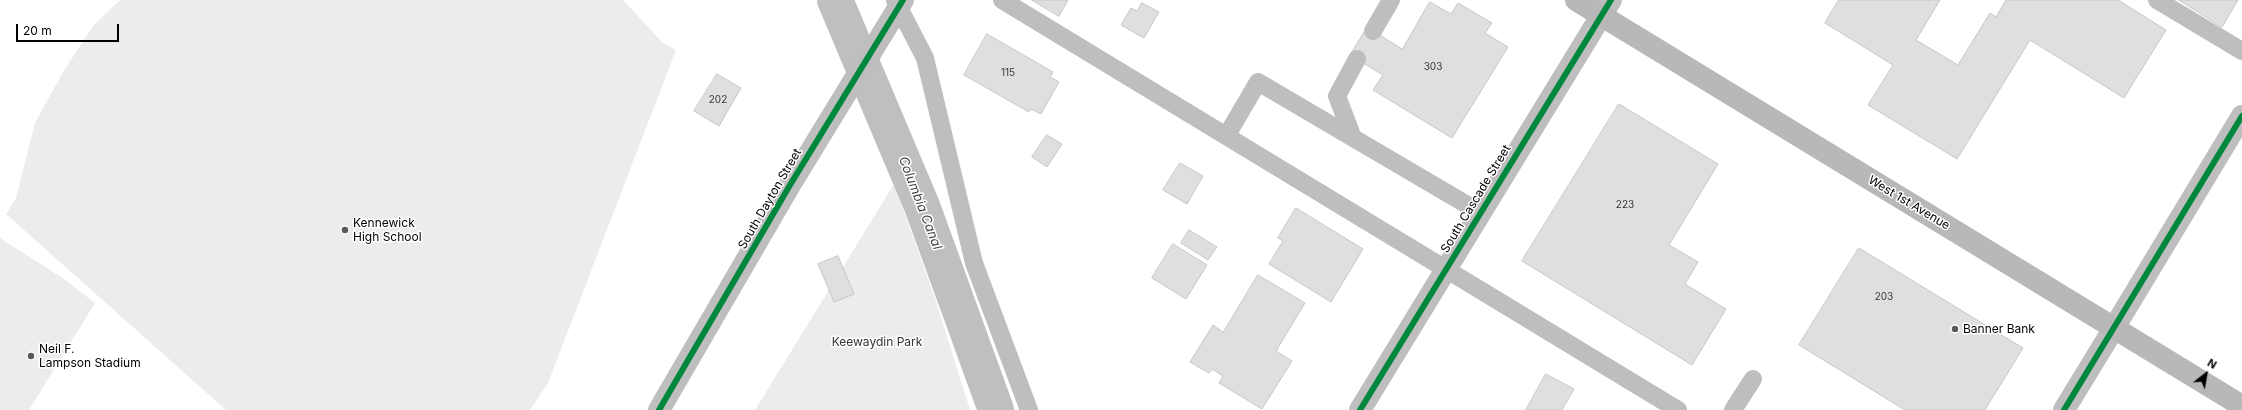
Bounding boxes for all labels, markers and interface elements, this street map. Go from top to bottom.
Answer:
scale bar [18,16,121,42]
text: 20 m [23,23,52,38]
house number: 303 [1424,61,1442,73]
house number: 115 [1001,67,1015,79]
house number: 202 [709,94,727,106]
street label: South Cascade Street [1438,142,1514,256]
street label: South Dayton Street [735,146,805,252]
water label: Columbia Canal [895,154,945,252]
street label: West 1st Avenue [1866,173,1952,233]
house number: 223 [1616,199,1634,211]
place label: Kennewick High School [353,216,422,244]
marker: Kennewick High School [340,225,350,235]
house number: 203 [1875,291,1893,303]
place label: Banner Bank [1963,322,2035,336]
marker: Banner Bank [1950,324,1960,334]
park label: Keewaydin Park [832,335,922,349]
place label: Neil F. Lampson Stadium [39,342,141,370]
marker: Neil F. Lampson Stadium [26,351,36,361]
north arrow [2186,354,2226,394]
text: N [2205,356,2219,372]

